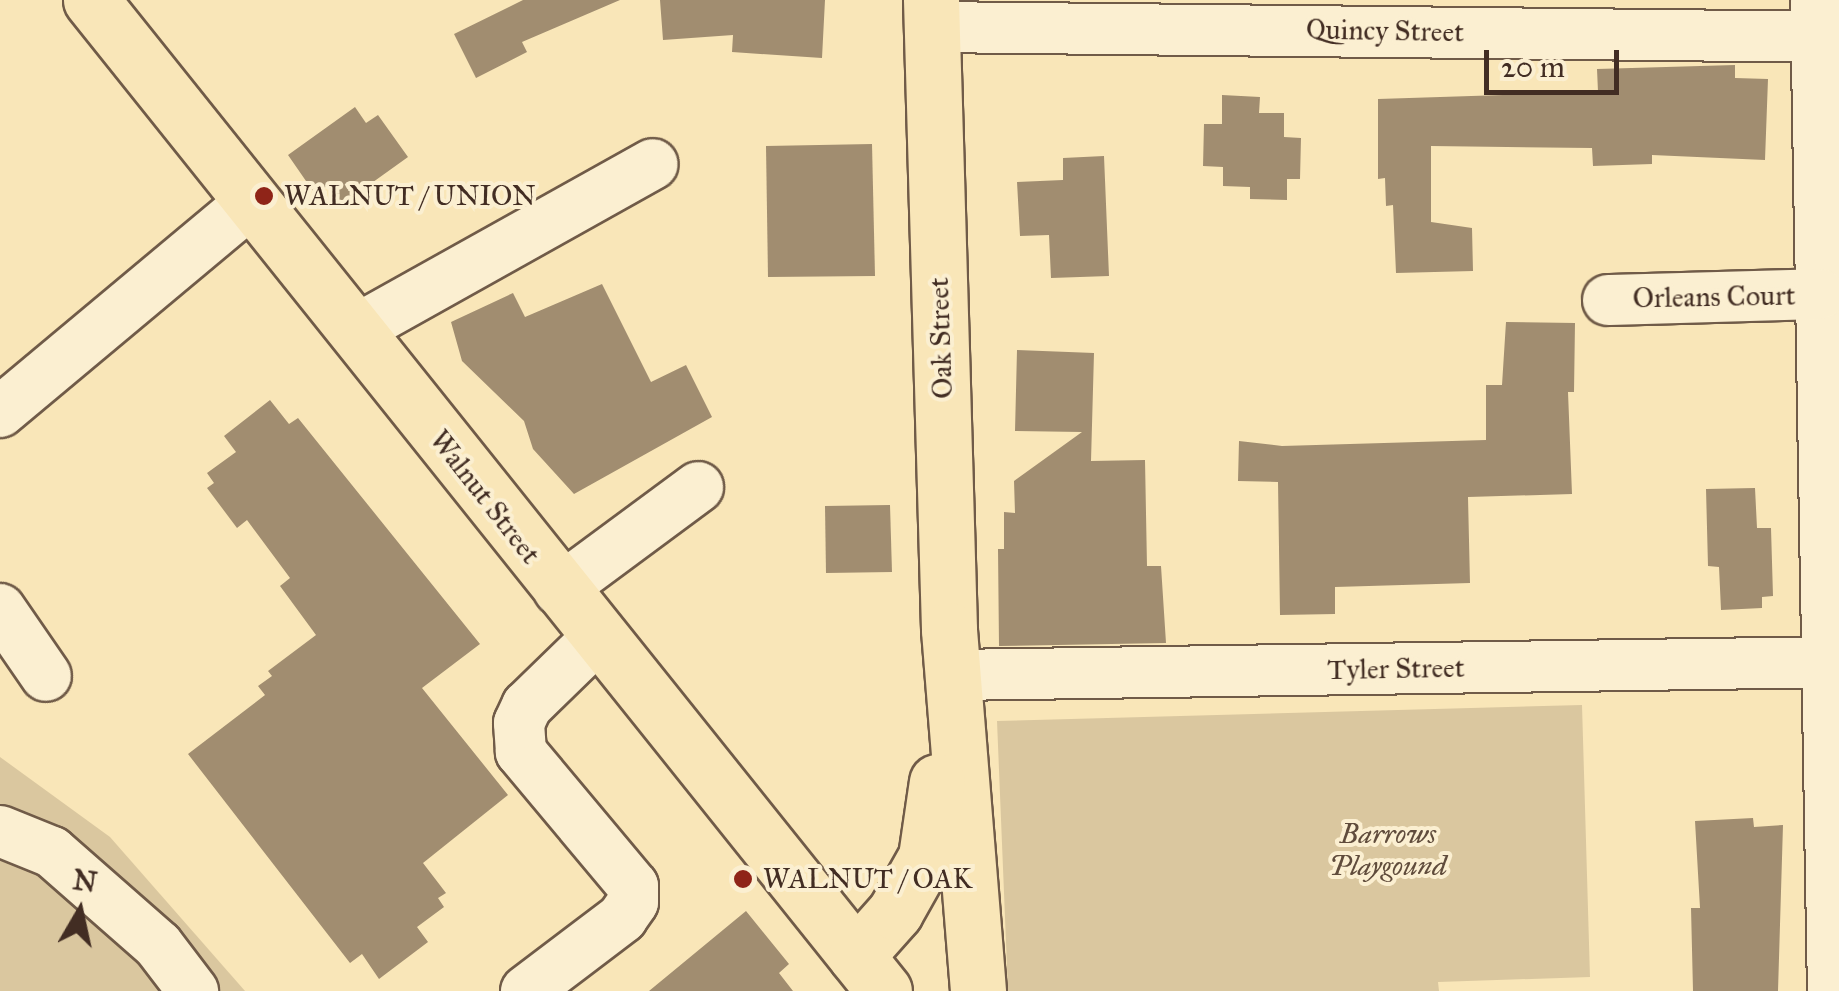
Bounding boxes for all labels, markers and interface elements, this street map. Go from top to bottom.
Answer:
street label: Quincy Street [1306,13,1464,49]
scale bar [1489,30,1624,92]
text: 20 m [1501,49,1565,85]
place label: WALNUT / UNION [284,179,536,213]
marker: WALNUT / UNION [253,185,275,207]
street label: Oak Street [922,277,960,399]
street label: Orleans Court [1632,279,1796,315]
street label: Walnut Street [422,424,548,570]
street label: Tyler Street [1327,651,1465,687]
park label: Barrows Playgound [1329,817,1447,883]
north arrow [30,861,130,961]
text: N [70,862,99,900]
place label: WALNUT / OAK [763,862,972,896]
marker: WALNUT / OAK [732,868,754,890]

